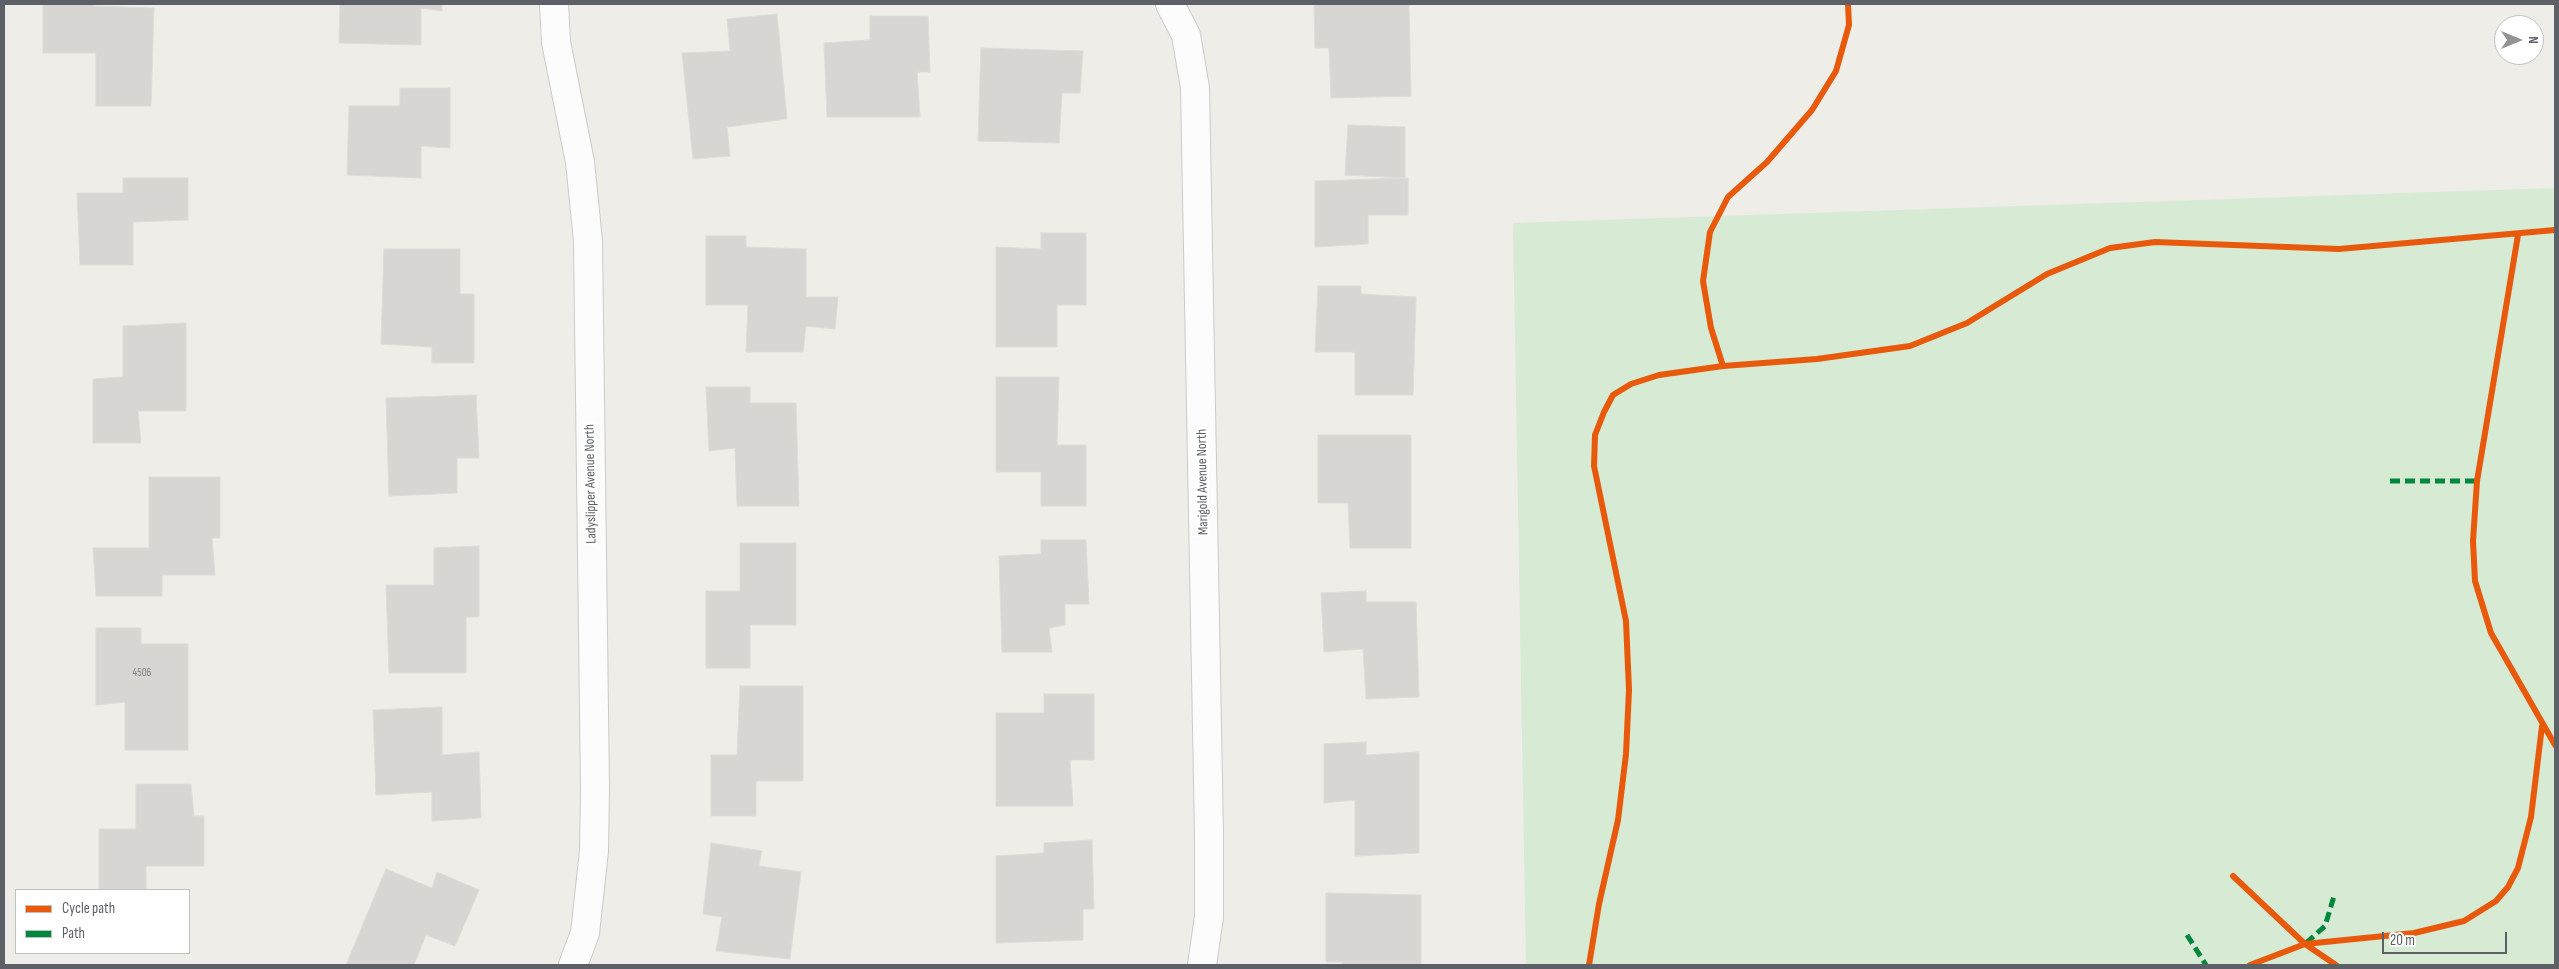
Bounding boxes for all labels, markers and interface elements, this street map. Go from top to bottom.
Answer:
north arrow [2494,15,2544,65]
text: N [2525,36,2542,44]
street label: Ladyslipper Avenue North [582,424,600,544]
street label: Marigold Avenue North [1194,429,1212,535]
house number: 4506 [133,666,151,680]
legend [15,889,190,954]
text: Cycle path [62,899,115,918]
scale bar [2384,922,2509,954]
text: Path [62,924,85,943]
text: 20 m [2390,931,2415,950]

